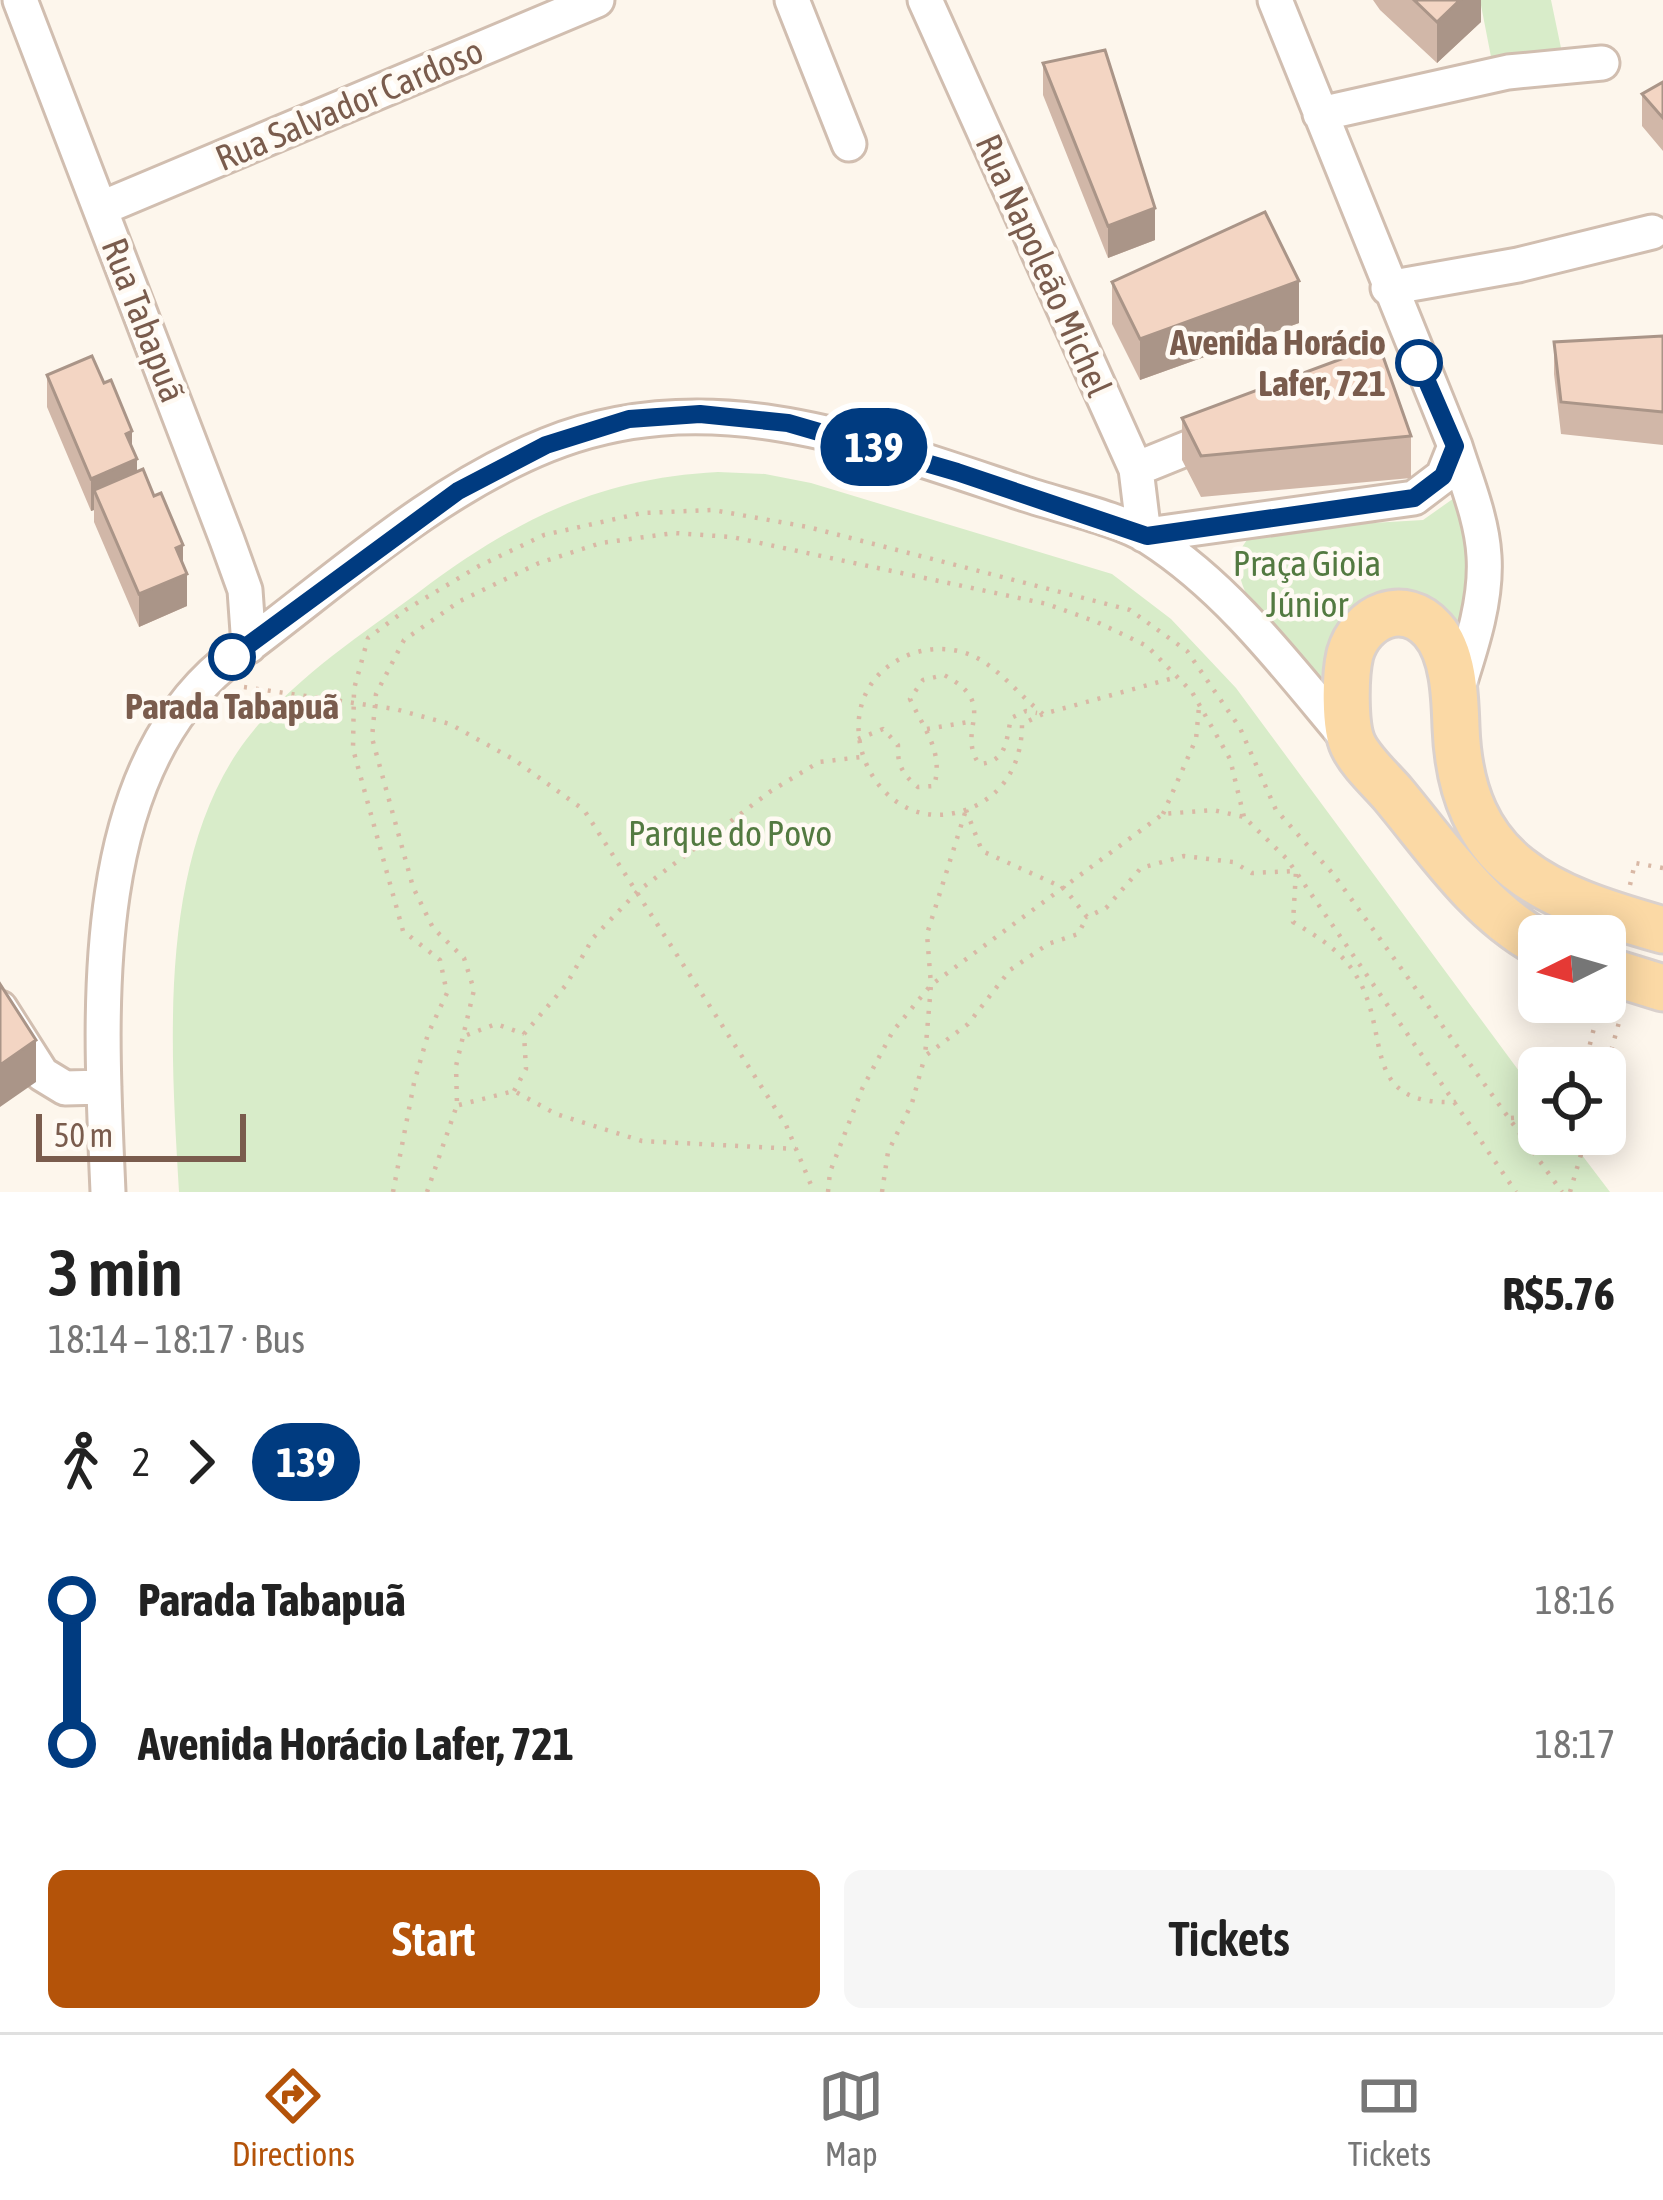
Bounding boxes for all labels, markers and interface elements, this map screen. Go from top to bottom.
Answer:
street label: Rua Salvador Cardoso [209,29,489,179]
street label: Rua Napoleão Michel [967,128,1121,403]
street label: Rua Tabapuã [94,232,194,408]
place label: Avenida Horácio Lafer, 721 [1169,321,1386,404]
marker: Avenida Horácio Lafer, 721 [1397,341,1441,385]
line badge: 139 [805,408,943,486]
text: 139 [844,423,904,471]
park label: Praça Gioia Júnior [1233,542,1381,625]
marker: Parada Tabapuã [210,635,254,679]
place label: Parada Tabapuã [125,685,339,727]
park label: Parque do Povo [628,812,832,854]
north arrow [1518,915,1626,1023]
map controls [1518,915,1626,1155]
button: locate [1518,1047,1626,1155]
scale bar [36,1108,246,1161]
text: 50 m [54,1116,113,1154]
text: 3 min [48,1234,183,1310]
text: R$5.76 [1502,1268,1615,1320]
text: 18:14 – 18:17 · Bus [48,1317,305,1361]
icon: walk [48,1429,114,1495]
icon: forward [168,1429,234,1495]
text: 139 [276,1438,336,1486]
text: 2 [132,1440,150,1484]
text: Parada Tabapuã [138,1574,406,1626]
text: 18:16 [1535,1578,1615,1622]
text: Avenida Horácio Lafer, 721 [138,1718,574,1770]
text: 18:17 [1535,1722,1615,1766]
button: Start [48,1870,820,2008]
button: Tickets [844,1870,1615,2008]
tab: Directions [232,2063,355,2173]
tab: Map [818,2063,884,2173]
tab: Tickets [1348,2063,1431,2173]

